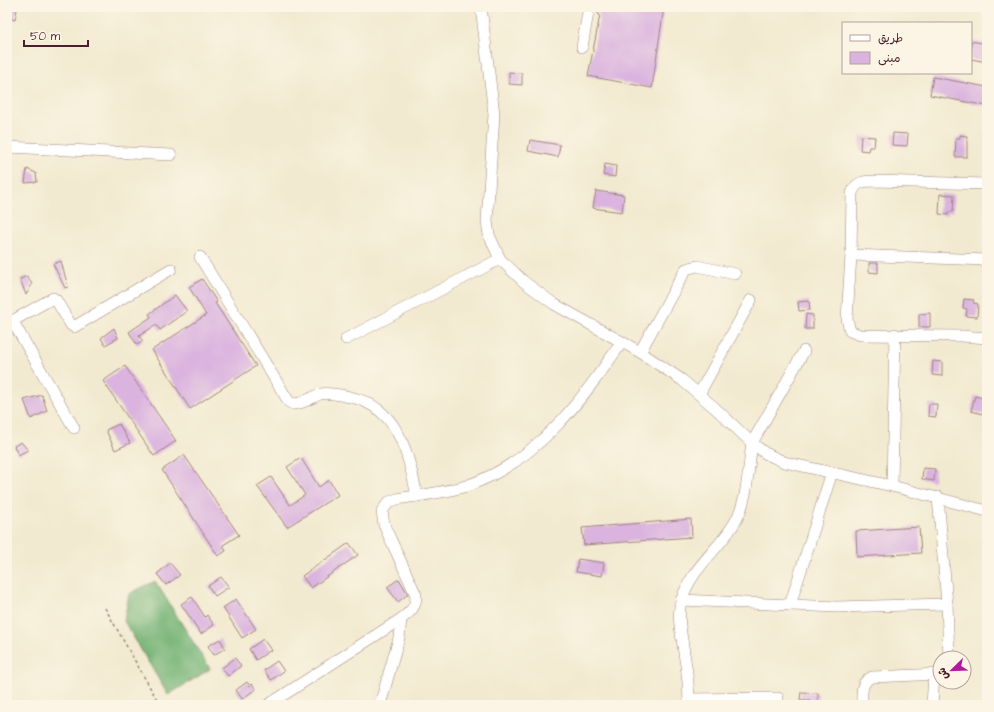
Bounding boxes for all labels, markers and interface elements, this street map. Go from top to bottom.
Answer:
scale bar [24,22,88,48]
legend [842,22,972,74]
text: 50 m [30,28,61,45]
text: طريق [878,30,903,47]
text: مبنى [878,50,901,67]
north arrow [932,650,972,690]
text: ش [934,665,953,682]

